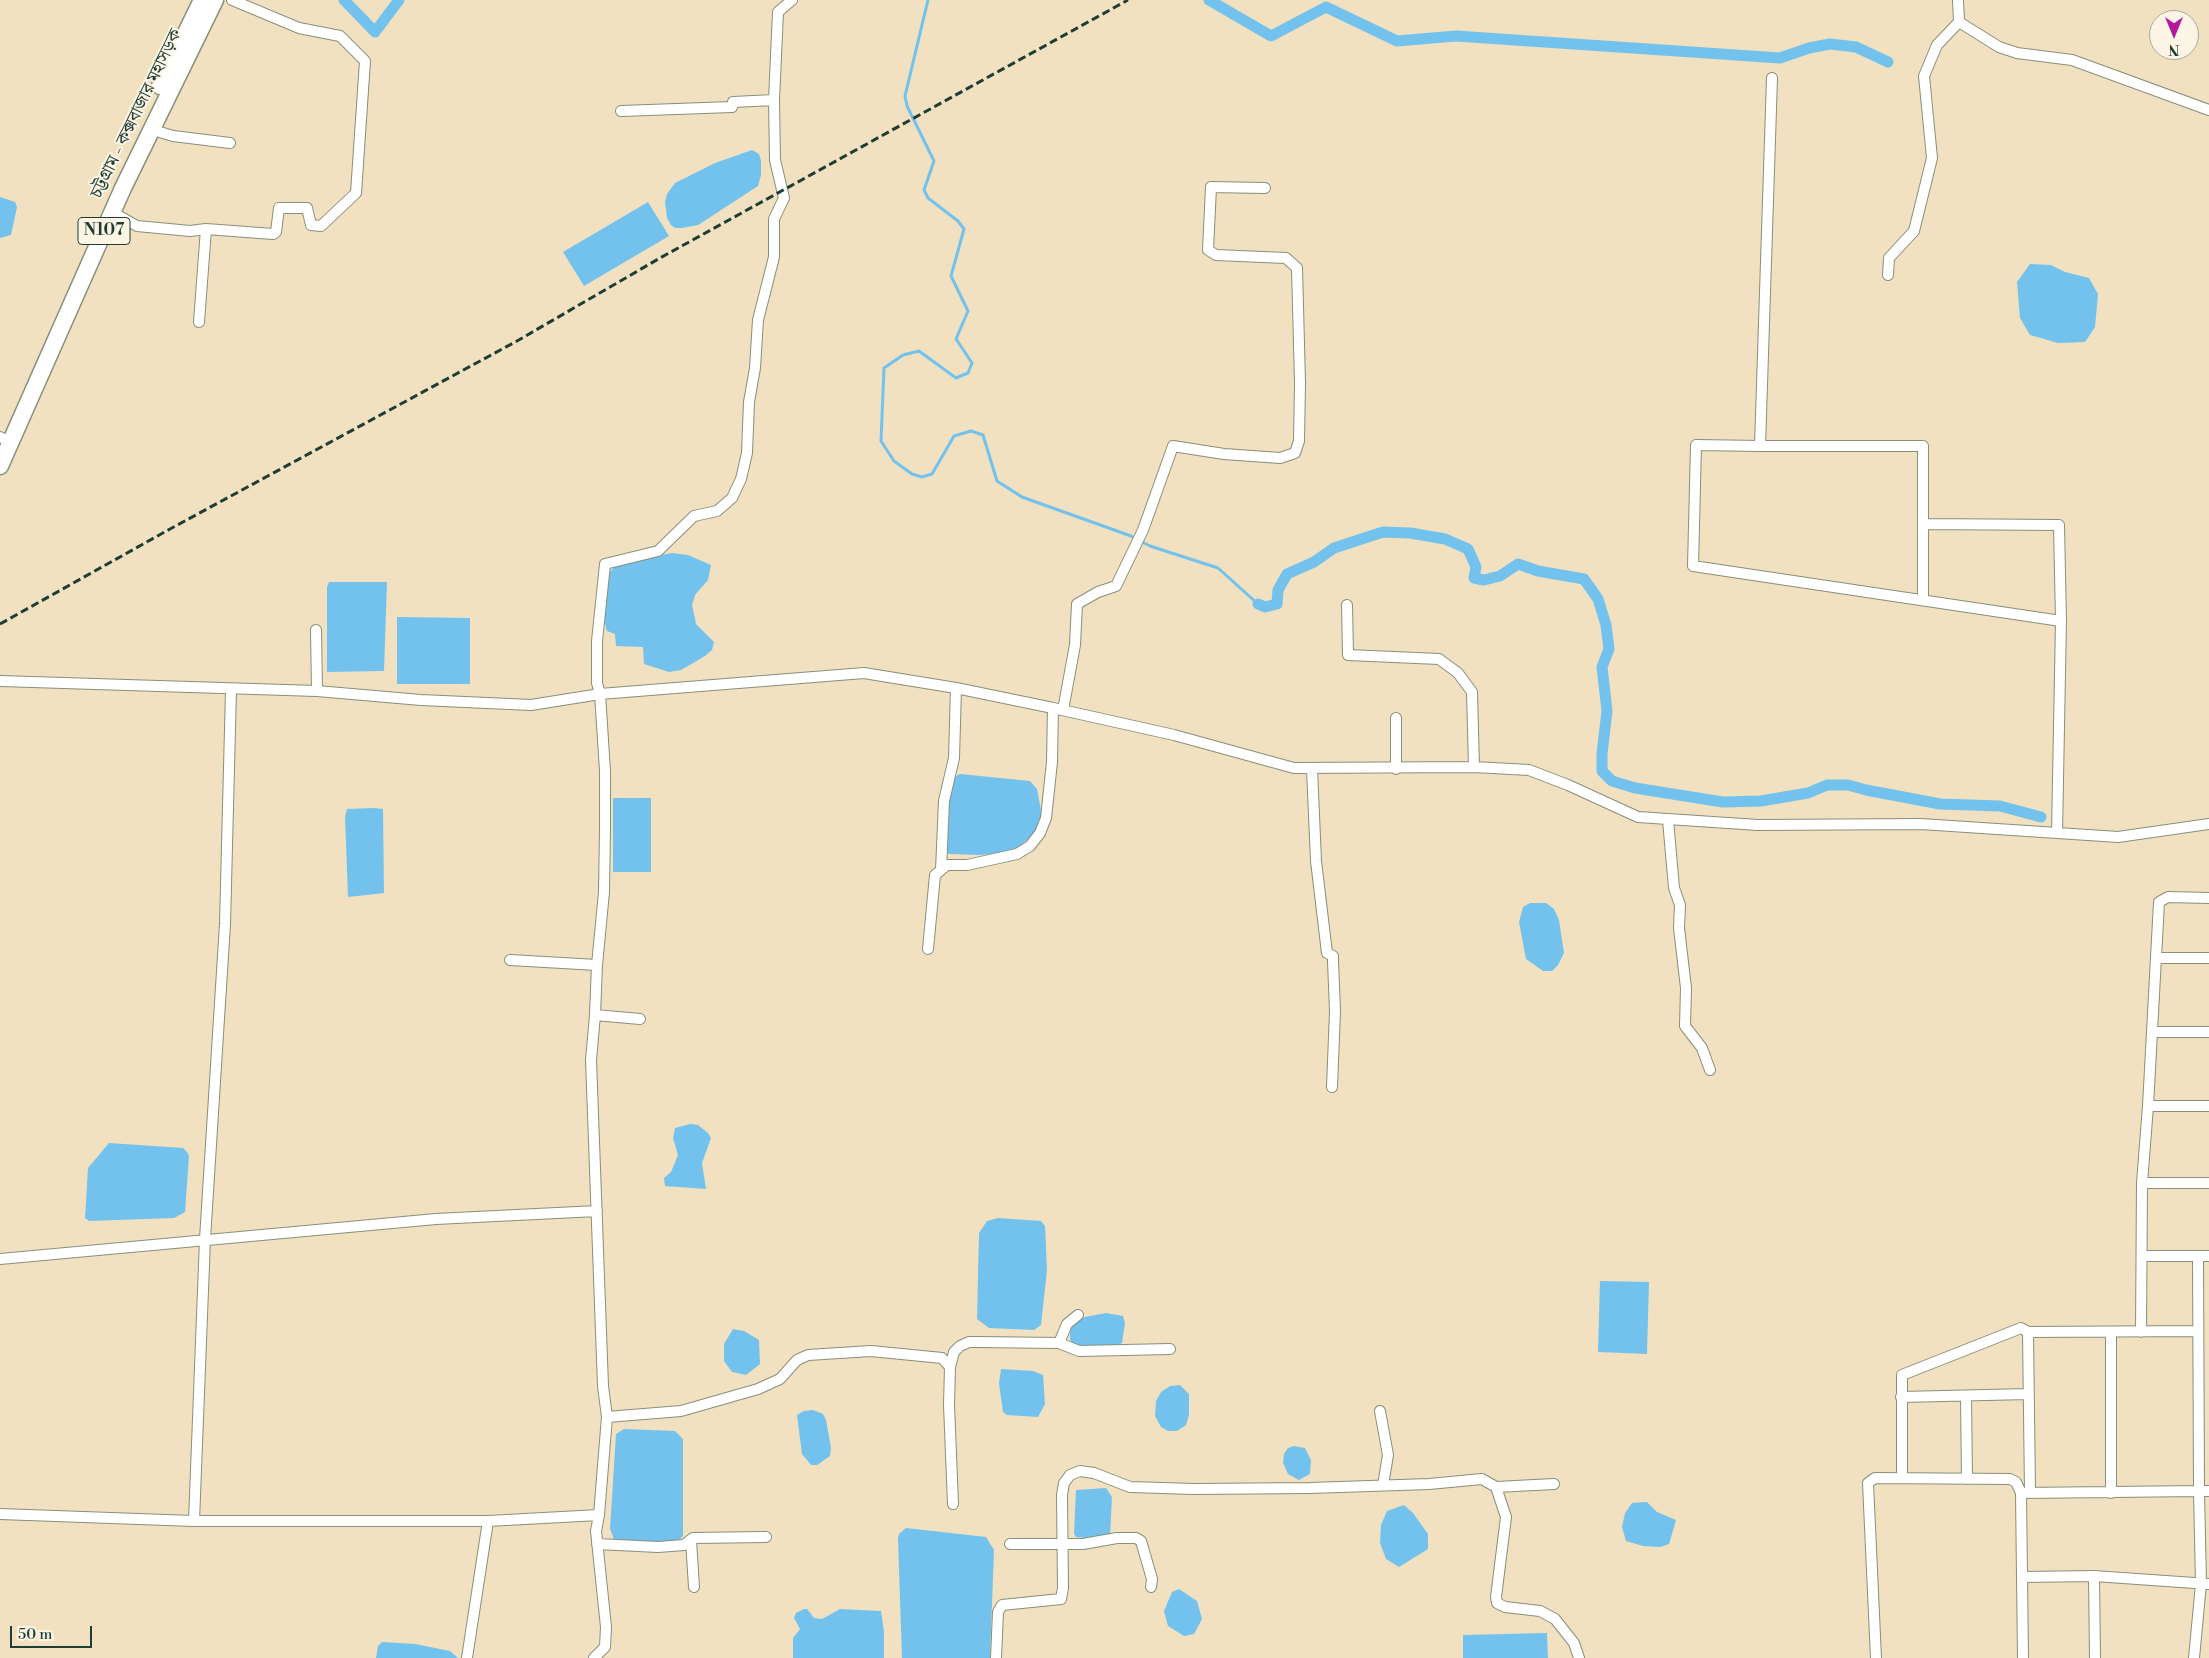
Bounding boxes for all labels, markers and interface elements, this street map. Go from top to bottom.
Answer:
north arrow [2149,10,2199,60]
street label: চট্টগ্রাম - কক্সবাজার মহাসড়ক [87,26,187,202]
text: N [2168,40,2180,58]
road number: N107 [78,218,130,245]
scale bar [12,1616,95,1648]
text: 50 m [18,1625,52,1644]

